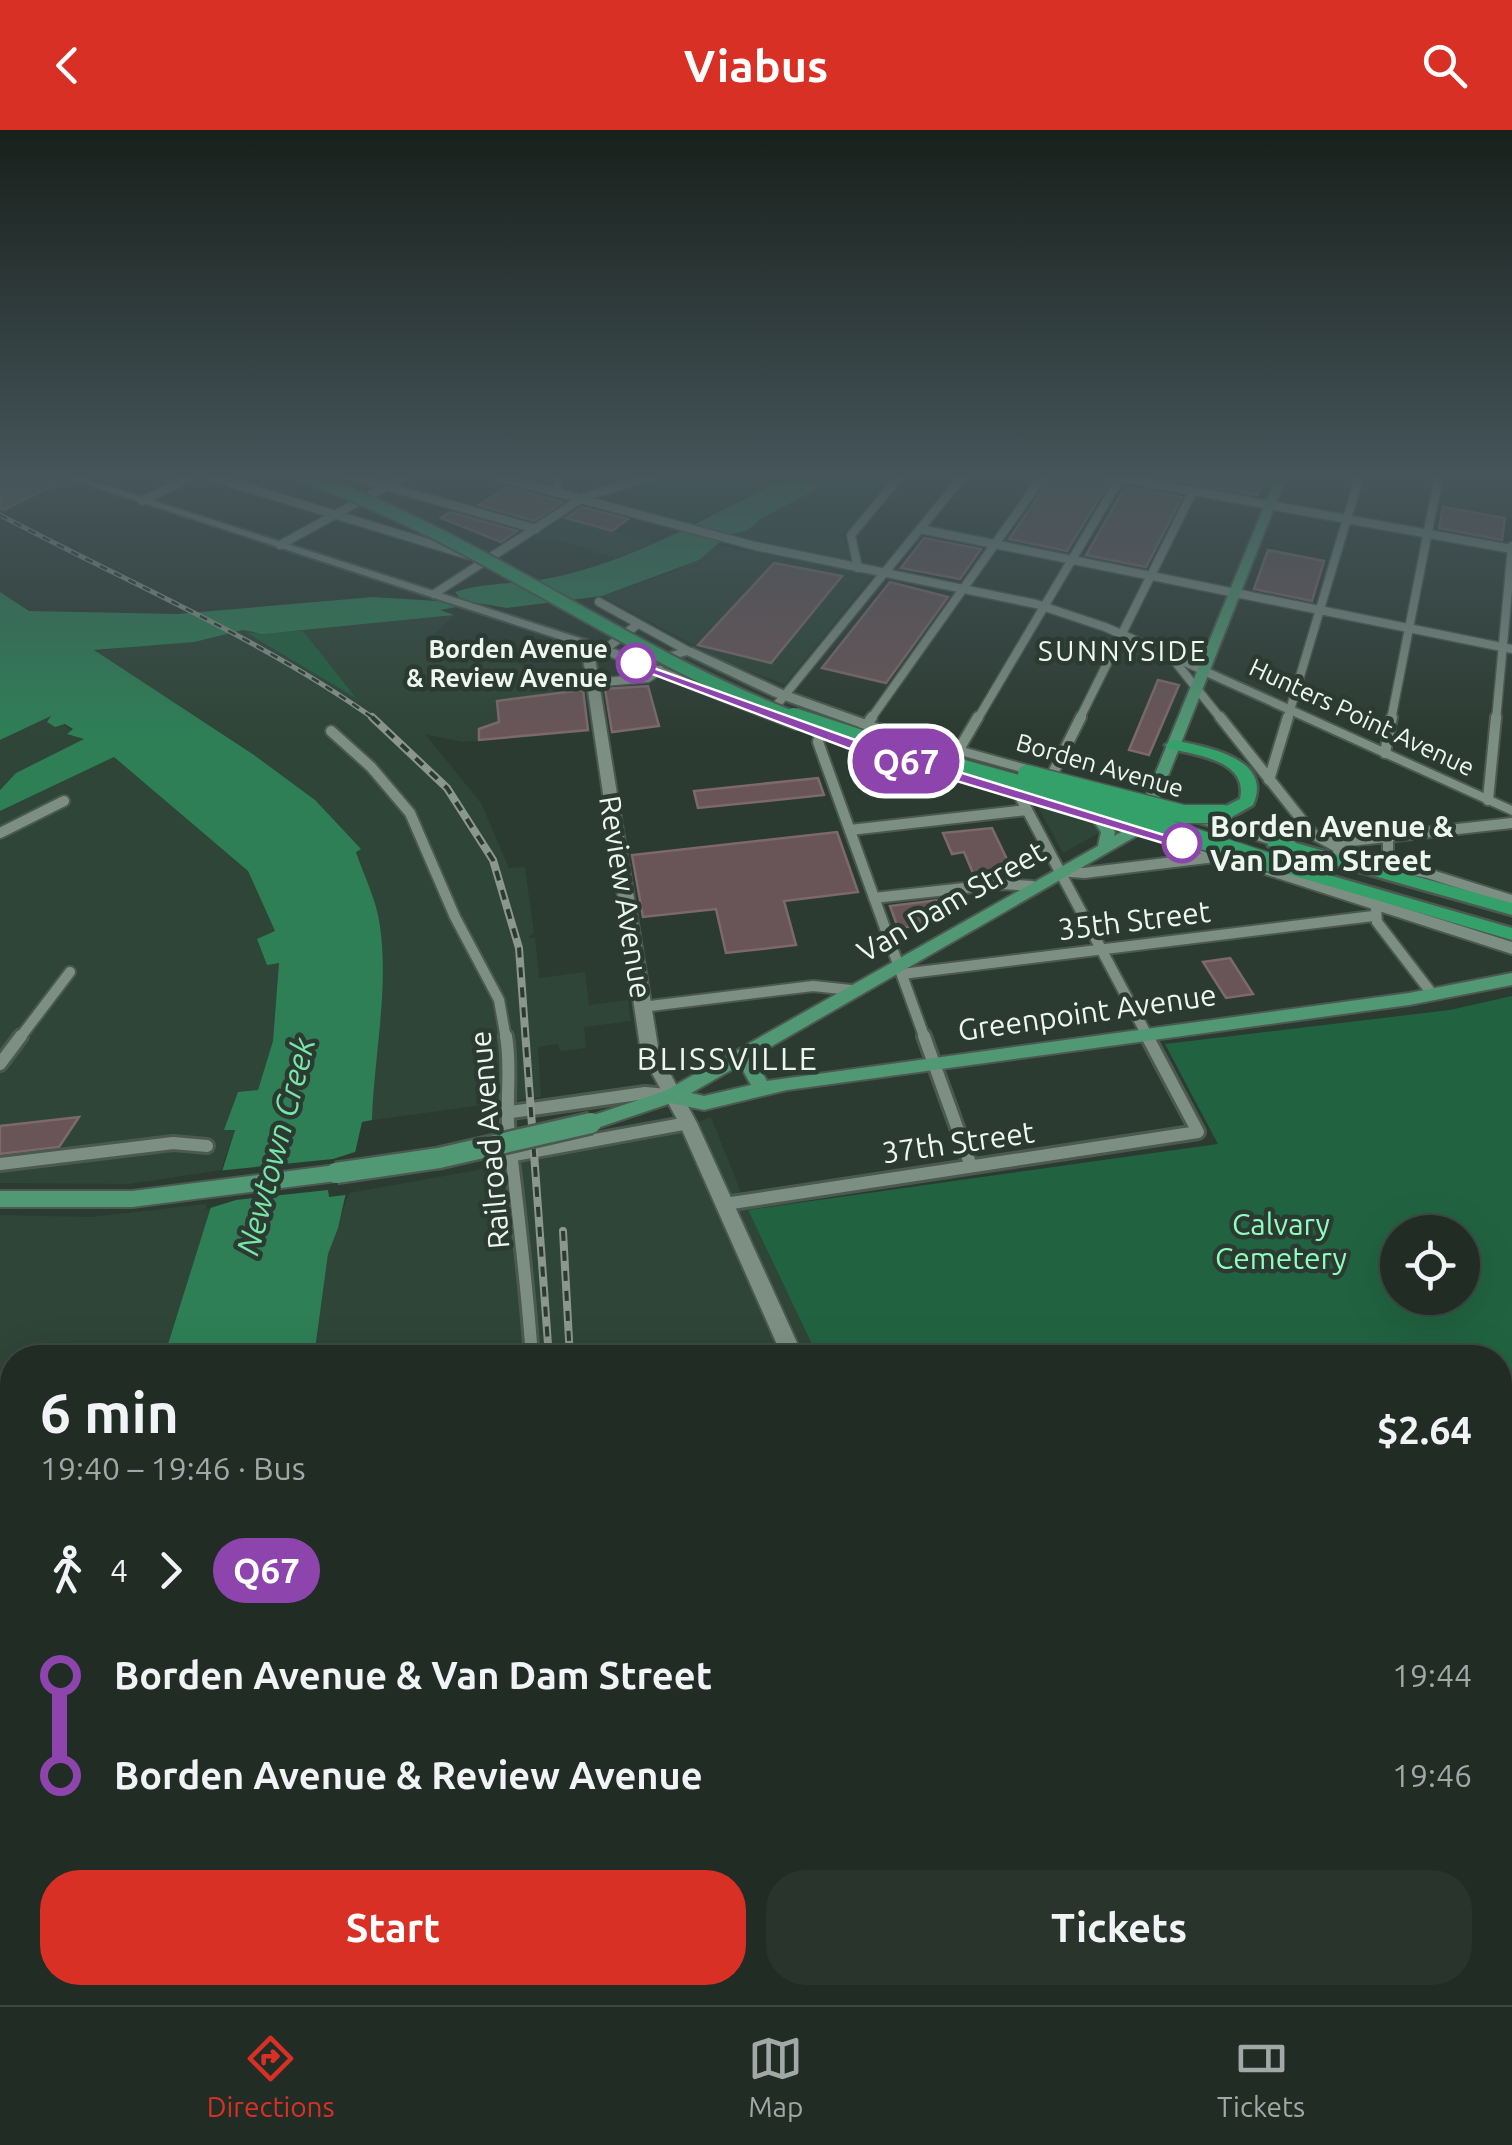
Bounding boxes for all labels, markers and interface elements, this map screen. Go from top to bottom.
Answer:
icon: back [40,38,95,93]
icon: search [1417,38,1472,93]
text: Viabus [684,40,828,91]
place label: Borden Avenue & Review Avenue [406,635,608,692]
district label: SUNNYSIDE [1038,635,1208,666]
marker: Borden Avenue & Review Avenue [617,644,655,682]
street label: Hunters Point Avenue [1245,653,1479,781]
line badge: Q67 [848,728,964,794]
street label: Borden Avenue [1013,728,1187,802]
text: Q67 [872,741,940,781]
street label: Review Avenue [593,793,659,1001]
place label: Borden Avenue & Van Dam Street [1210,809,1454,877]
marker: Borden Avenue & Van Dam Street [1163,824,1201,862]
street label: Van Dam Street [851,833,1051,968]
street label: 35th Street [1056,894,1212,946]
street label: Greenpoint Avenue [956,977,1218,1047]
street label: Railroad Avenue [463,1029,515,1251]
water label: Newtown Creek [229,1033,322,1259]
district label: BLISSVILLE [637,1040,819,1076]
street label: 37th Street [880,1114,1037,1170]
park label: Calvary Cemetery [1215,1207,1347,1275]
map controls [1380,1215,1480,1315]
button: locate [1380,1215,1480,1315]
text: 6 min [40,1382,179,1443]
text: $2.64 [1377,1409,1472,1451]
text: 19:40 – 19:46 · Bus [40,1450,306,1486]
icon: walk [40,1543,95,1598]
icon: forward [143,1543,198,1598]
text: Q67 [233,1550,300,1590]
text: 4 [110,1552,128,1588]
text: Borden Avenue & Van Dam Street [114,1654,712,1696]
text: 19:44 [1392,1657,1472,1693]
text: Borden Avenue & Review Avenue [114,1754,703,1796]
text: 19:46 [1392,1757,1472,1793]
button: Start [40,1870,746,1985]
button: Tickets [766,1870,1472,1985]
tab: Directions [207,2031,335,2122]
tab: Map [748,2031,803,2122]
tab: Tickets [1217,2031,1305,2122]

